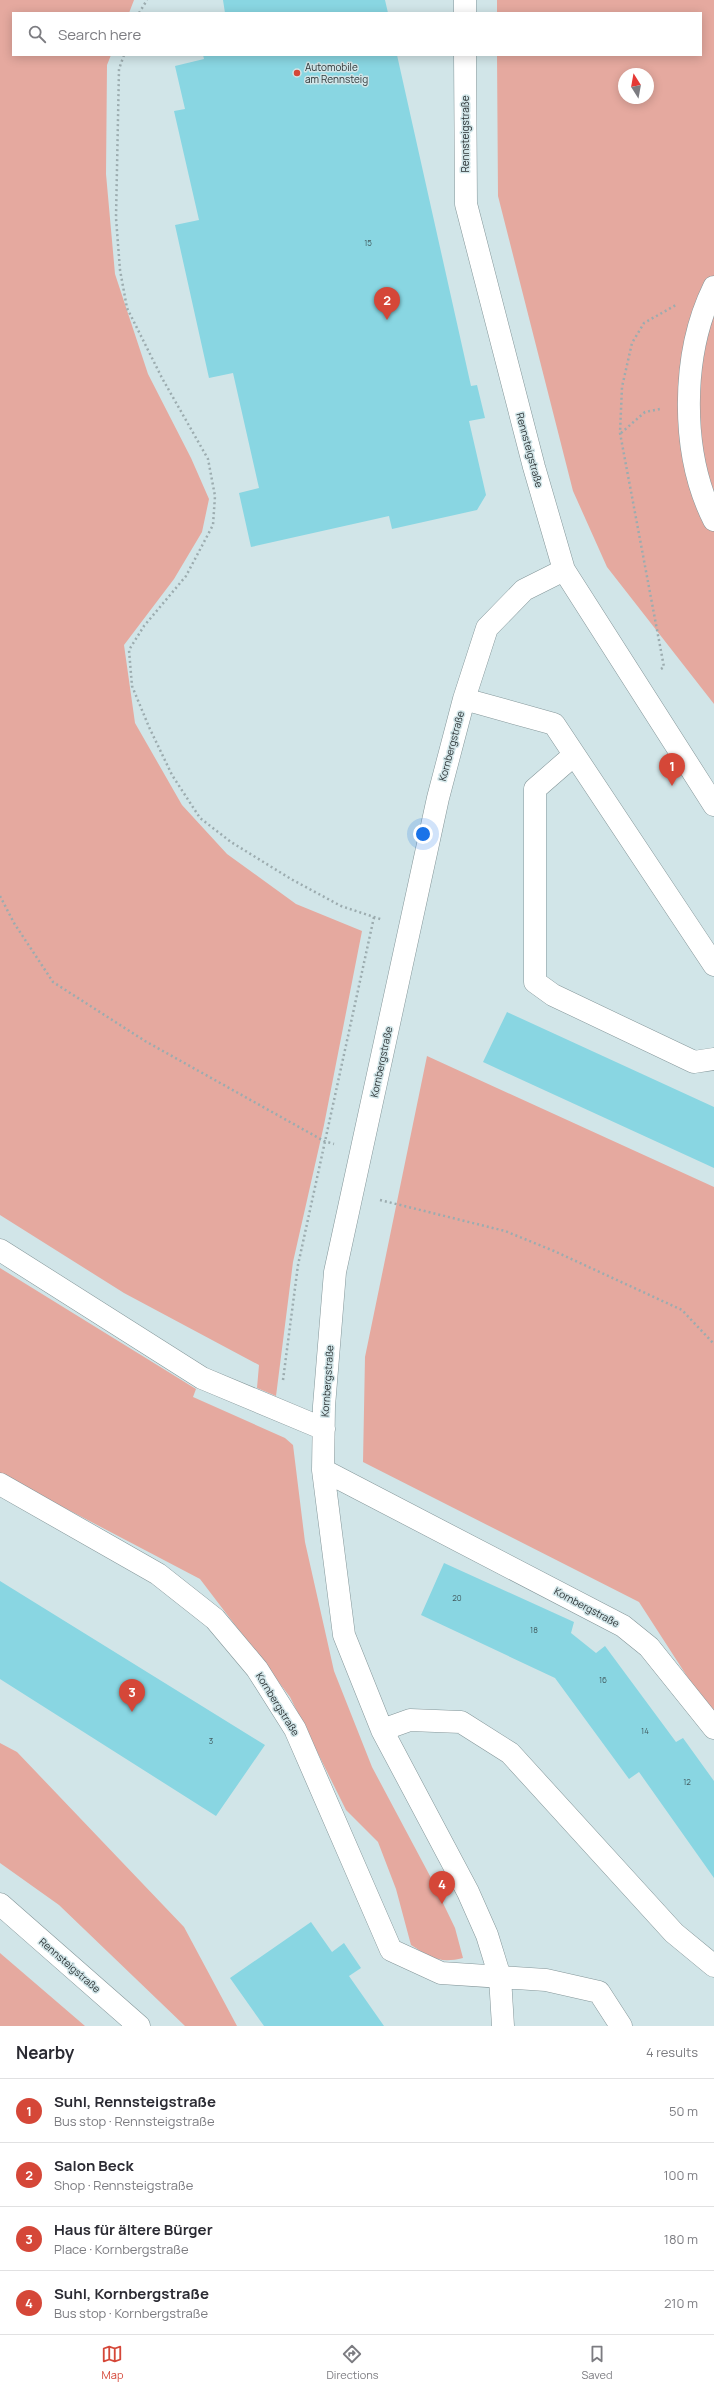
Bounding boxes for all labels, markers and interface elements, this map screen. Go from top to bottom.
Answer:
search box [12,12,702,56]
icon: search [26,23,48,45]
text: Search here [58,24,141,45]
place label: Automobile am Rennsteig [305,60,368,86]
marker: Automobile am Rennsteig [292,68,302,78]
north arrow [618,68,654,104]
street label: Rennsteigstraße [458,95,472,173]
house number: 15 [364,237,372,248]
pin: 2 [374,287,400,320]
street label: Rennsteigstraße [513,411,547,489]
street label: Kornbergstraße [435,709,467,783]
pin: 1 [659,753,685,786]
your location [413,824,433,844]
street label: Kornbergstraße [367,1025,395,1099]
street label: Kornbergstraße [318,1344,337,1417]
street label: Kornbergstraße [552,1584,622,1630]
house number: 20 [452,1592,462,1603]
house number: 18 [530,1624,538,1635]
street label: Kornbergstraße [253,1670,303,1738]
house number: 16 [599,1674,607,1685]
pin: 3 [119,1679,145,1712]
house number: 14 [641,1725,649,1736]
house number: 3 [209,1735,213,1746]
house number: 12 [683,1776,691,1787]
pin: 4 [429,1871,455,1904]
street label: Rennsteigstraße [36,1934,104,1996]
text: Nearby [16,2041,74,2064]
text: 4 results [646,2043,698,2061]
text: Suhl, Rennsteigstraße [54,2091,216,2112]
text: 1 [26,2102,32,2120]
text: 50 m [669,2102,698,2120]
text: Bus stop · Rennsteigstraße [54,2112,215,2130]
text: Salon Beck [54,2155,134,2176]
text: 2 [25,2166,33,2184]
text: 100 m [663,2166,698,2184]
text: Shop · Rennsteigstraße [54,2176,193,2194]
text: Haus für ältere Bürger [54,2219,213,2240]
text: 3 [25,2230,33,2248]
text: 180 m [664,2230,698,2248]
text: Place · Kornbergstraße [54,2240,189,2258]
text: Suhl, Kornbergstraße [54,2283,209,2304]
text: 4 [25,2294,33,2312]
text: 210 m [664,2294,698,2312]
text: Bus stop · Kornbergstraße [54,2304,208,2322]
tab: Map [101,2343,123,2382]
tab: Directions [326,2343,379,2382]
tab: Saved [582,2343,613,2382]

